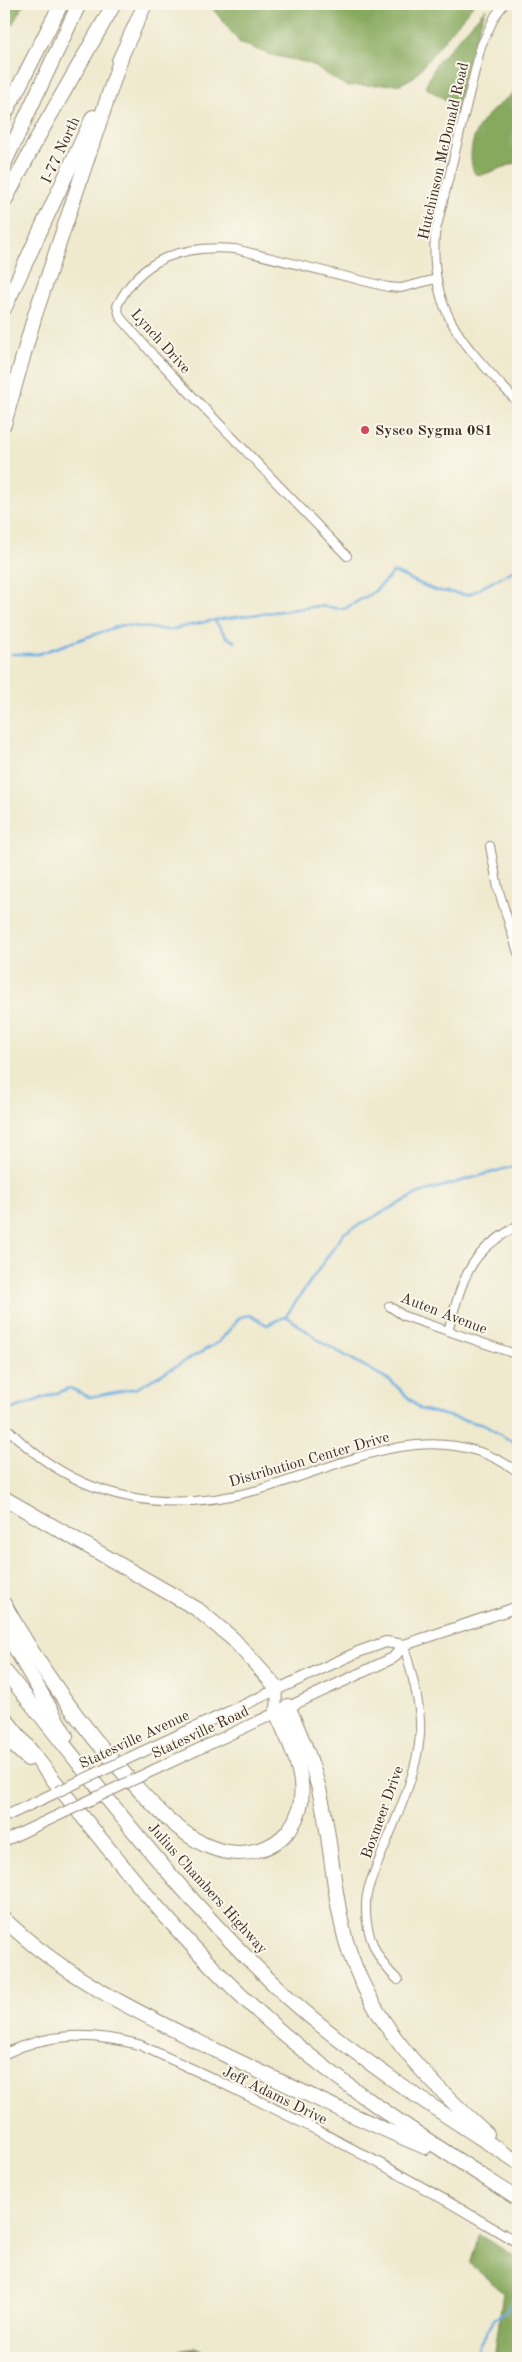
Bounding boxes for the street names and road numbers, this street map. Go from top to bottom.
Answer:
street label: Hutchinson McDonald Road [417,61,472,241]
street label: I-77 North [39,115,83,186]
street label: Lynch Drive [127,307,193,377]
street label: Auten Avenue [398,1291,489,1338]
street label: Distribution Center Drive [228,1430,391,1491]
street label: Statesville Road [150,1704,252,1762]
street label: Statesville Avenue [77,1708,192,1772]
street label: Boxmeer Drive [360,1764,407,1861]
street label: Julius Chambers Highway [144,1821,269,1957]
street label: Jeff Adams Drive [220,2065,329,2128]

